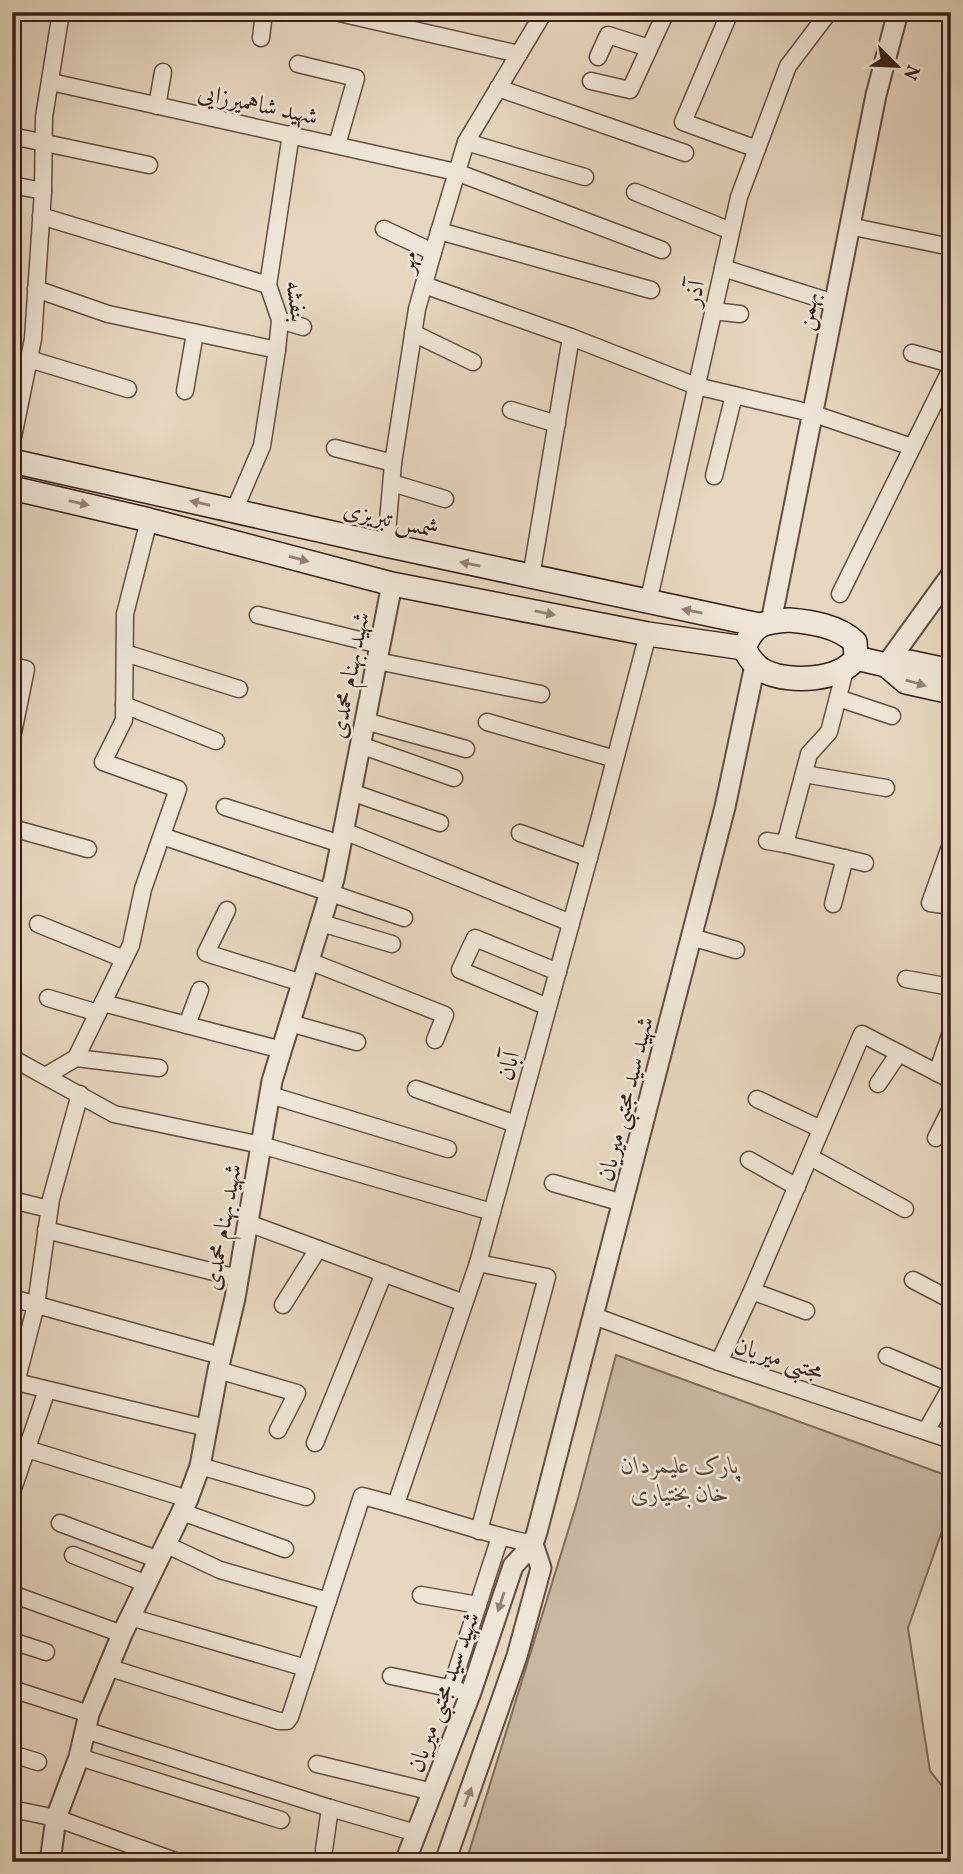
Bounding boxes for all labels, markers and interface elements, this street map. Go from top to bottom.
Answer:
north arrow [862,32,932,102]
text: N [896,61,925,84]
street label: شهید شاهمیرزایی [194,77,321,135]
street label: مهر [389,247,428,279]
street label: آذر [676,274,716,312]
street label: بنفشه [275,278,315,324]
street label: بهمن [789,289,829,334]
street label: شمس تبریزی [340,493,442,548]
one-way arrow [68,498,90,509]
one-way arrow [189,498,211,509]
one-way arrow [288,554,310,565]
one-way arrow [459,558,481,569]
one-way arrow [681,606,703,617]
one-way arrow [534,608,556,619]
street label: شهید بهنام محمدی [322,609,382,742]
one-way arrow [905,679,926,689]
street label: شهید سید مجتبی میریان [590,1014,665,1186]
street label: آبان [490,1045,531,1085]
street label: شهید بهنام محمدی [196,1161,254,1294]
street label: مجتبی میریان [729,1330,828,1391]
park label: پارک علیمردان خان بختیاری [621,1450,742,1512]
one-way arrow [495,1592,506,1613]
street label: شهید سید مجتبی میریان [400,1608,491,1778]
one-way arrow [462,1787,473,1808]

